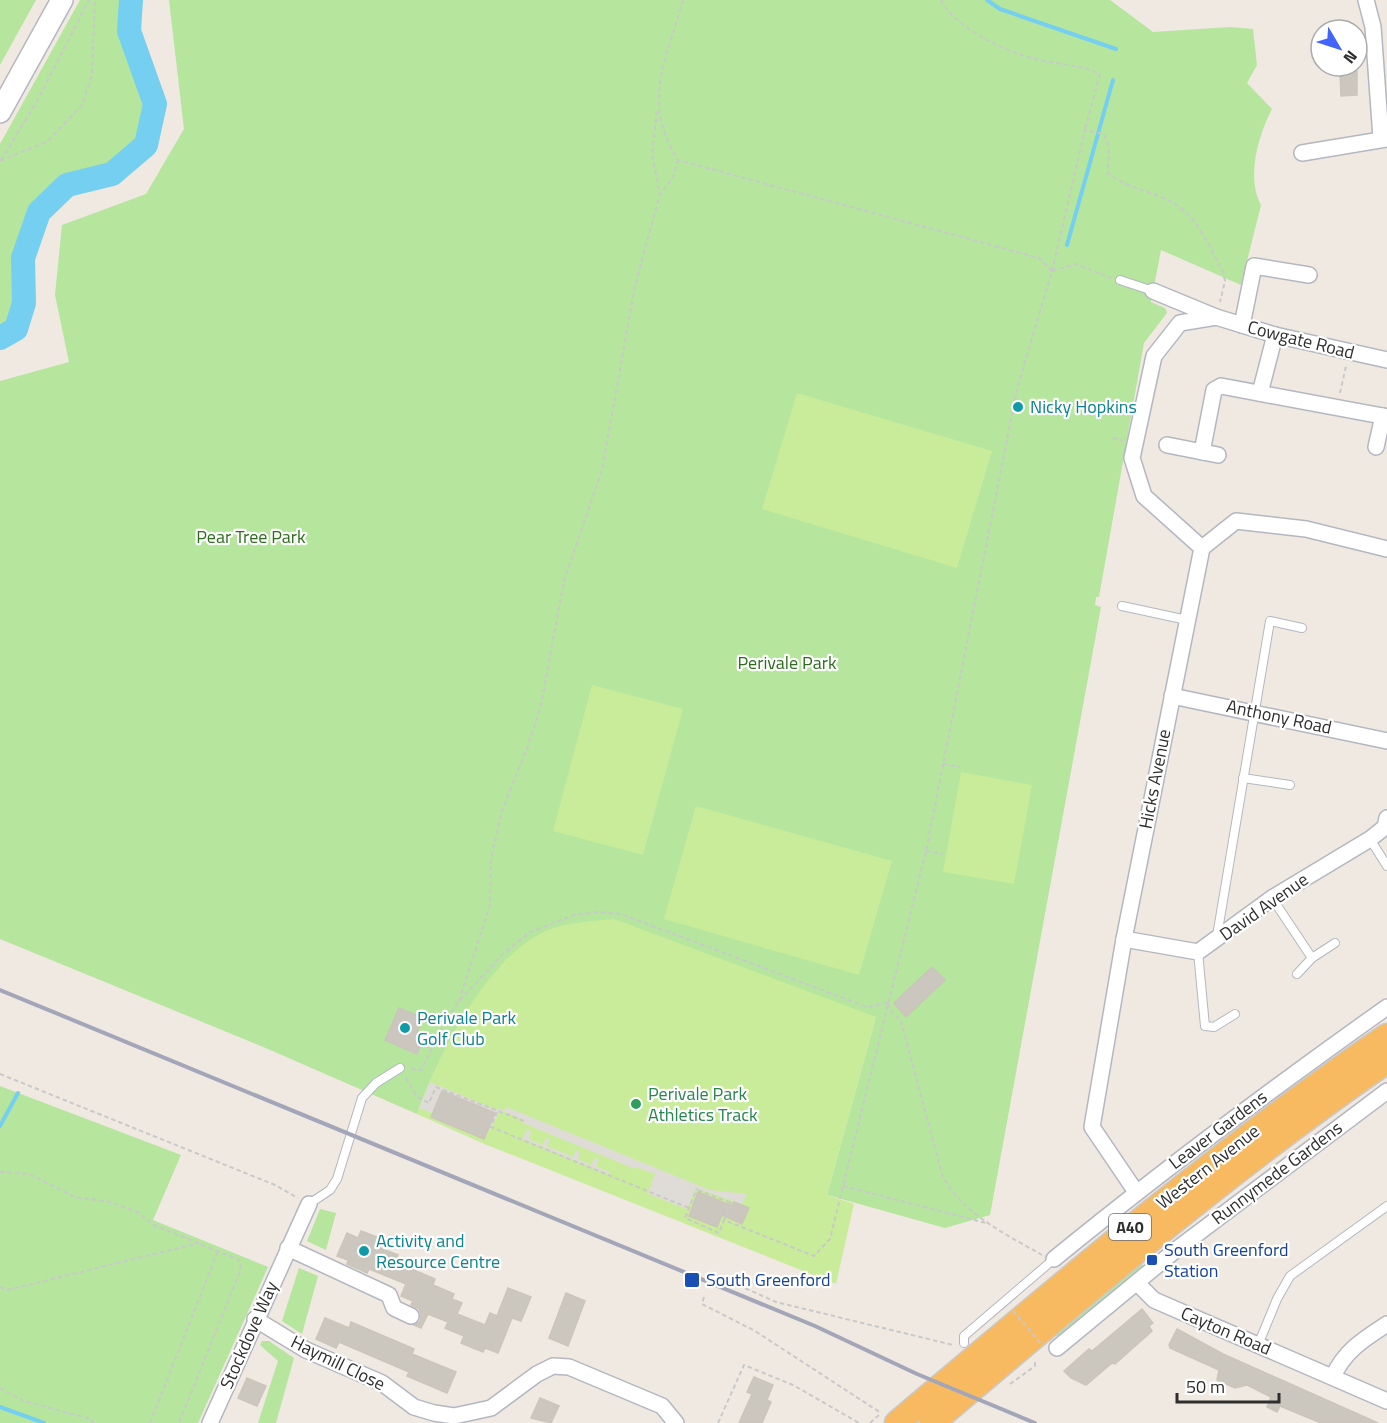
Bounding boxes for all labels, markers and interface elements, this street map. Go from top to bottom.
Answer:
north arrow [1309,18,1369,78]
text: N [1338,46,1363,69]
street label: Cowgate Road [1245,313,1357,366]
place label: Nicky Hopkins [1030,393,1137,420]
marker: Nicky Hopkins [1011,400,1025,414]
park label: Pear Tree Park [196,523,306,550]
park label: Perivale Park [737,649,837,676]
street label: Anthony Road [1224,692,1334,741]
street label: Hicks Avenue [1132,727,1177,831]
street label: David Avenue [1214,866,1314,947]
place label: Perivale Park Golf Club [417,1004,516,1052]
marker: Perivale Park Golf Club [398,1021,412,1035]
place label: Perivale Park Athletics Track [648,1080,758,1128]
street label: Leaver Gardens [1163,1084,1273,1176]
marker: Perivale Park Athletics Track [629,1097,643,1111]
street label: Runnymede Gardens [1205,1114,1348,1231]
street label: Western Avenue [1150,1118,1265,1216]
road number: A40 [1109,1214,1151,1240]
place label: Activity and Resource Centre [376,1227,500,1275]
place label: South Greenford Station [1164,1236,1289,1284]
marker: Activity and Resource Centre [357,1244,371,1258]
marker: South Greenford Station [1145,1253,1159,1267]
place label: South Greenford [706,1266,831,1293]
marker: South Greenford [683,1271,701,1289]
street label: Stockdove Way [213,1276,284,1393]
street label: Cayton Road [1177,1299,1276,1362]
street label: Haymill Close [286,1328,390,1397]
scale bar [1177,1366,1279,1404]
text: 50 m [1186,1373,1225,1400]

